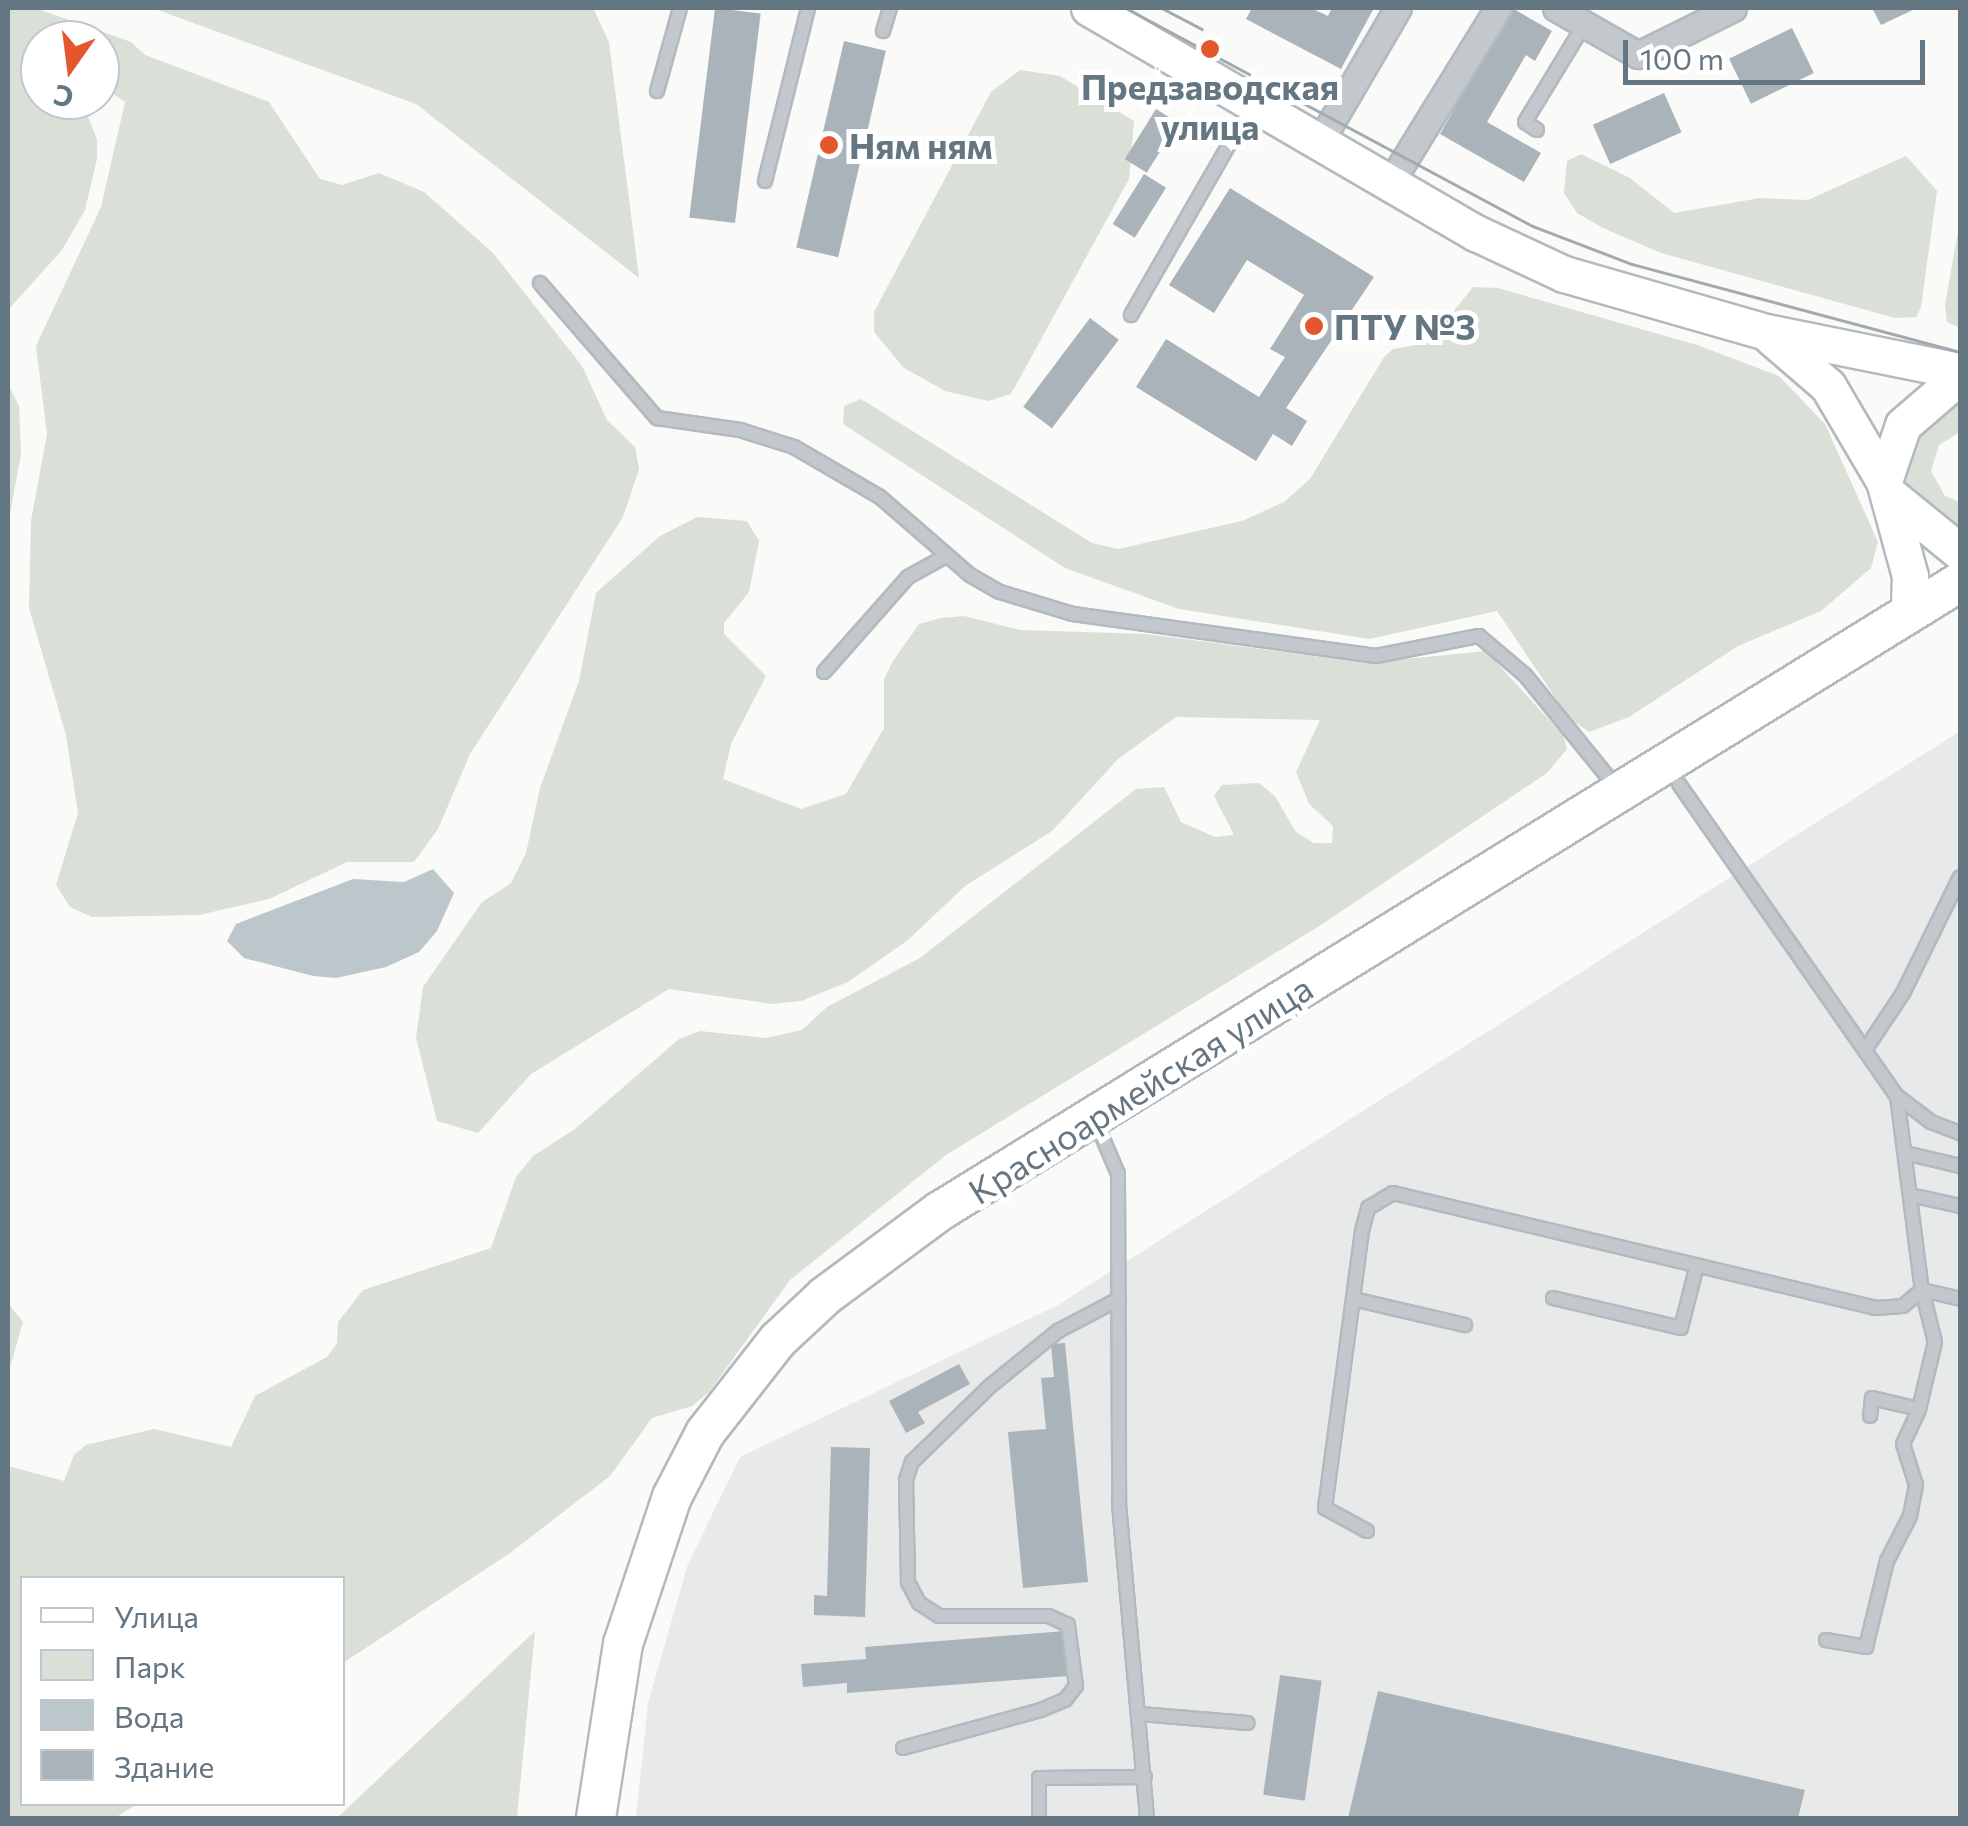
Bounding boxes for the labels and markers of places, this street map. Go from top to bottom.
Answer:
marker: Предзаводская улица [1199,38,1221,60]
place label: Предзаводская улица [1081,65,1339,147]
place label: Ням ням [849,124,993,166]
marker: Ням ням [818,134,840,156]
place label: ПТУ №3 [1334,305,1476,347]
marker: ПТУ №3 [1303,315,1325,337]

